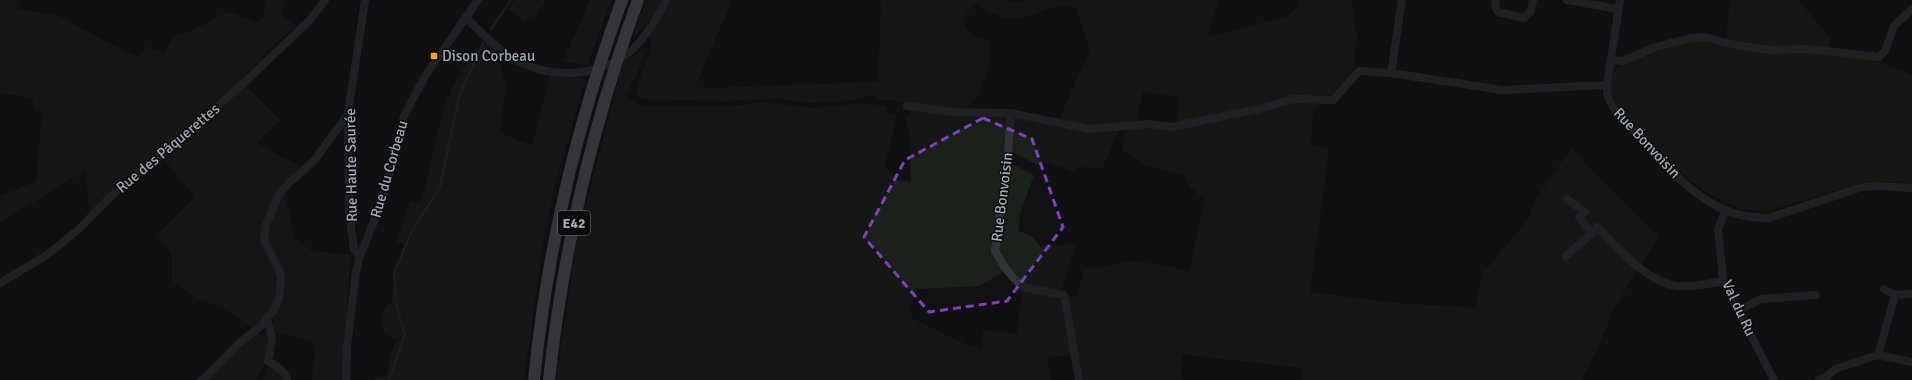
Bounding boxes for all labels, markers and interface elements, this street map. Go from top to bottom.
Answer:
place label: Dison Corbeau [442,47,535,65]
marker: Dison Corbeau [429,51,439,61]
street label: Rue des Pâquerettes [113,99,224,197]
street label: Rue Bonvoisin [1610,104,1684,182]
street label: Rue Haute Saurée [341,108,361,222]
street label: Rue du Corbeau [366,118,412,220]
street label: Rue Bonvoisin [988,151,1016,243]
road number: E42 [558,211,590,235]
street label: Val du Ru [1718,277,1760,339]

